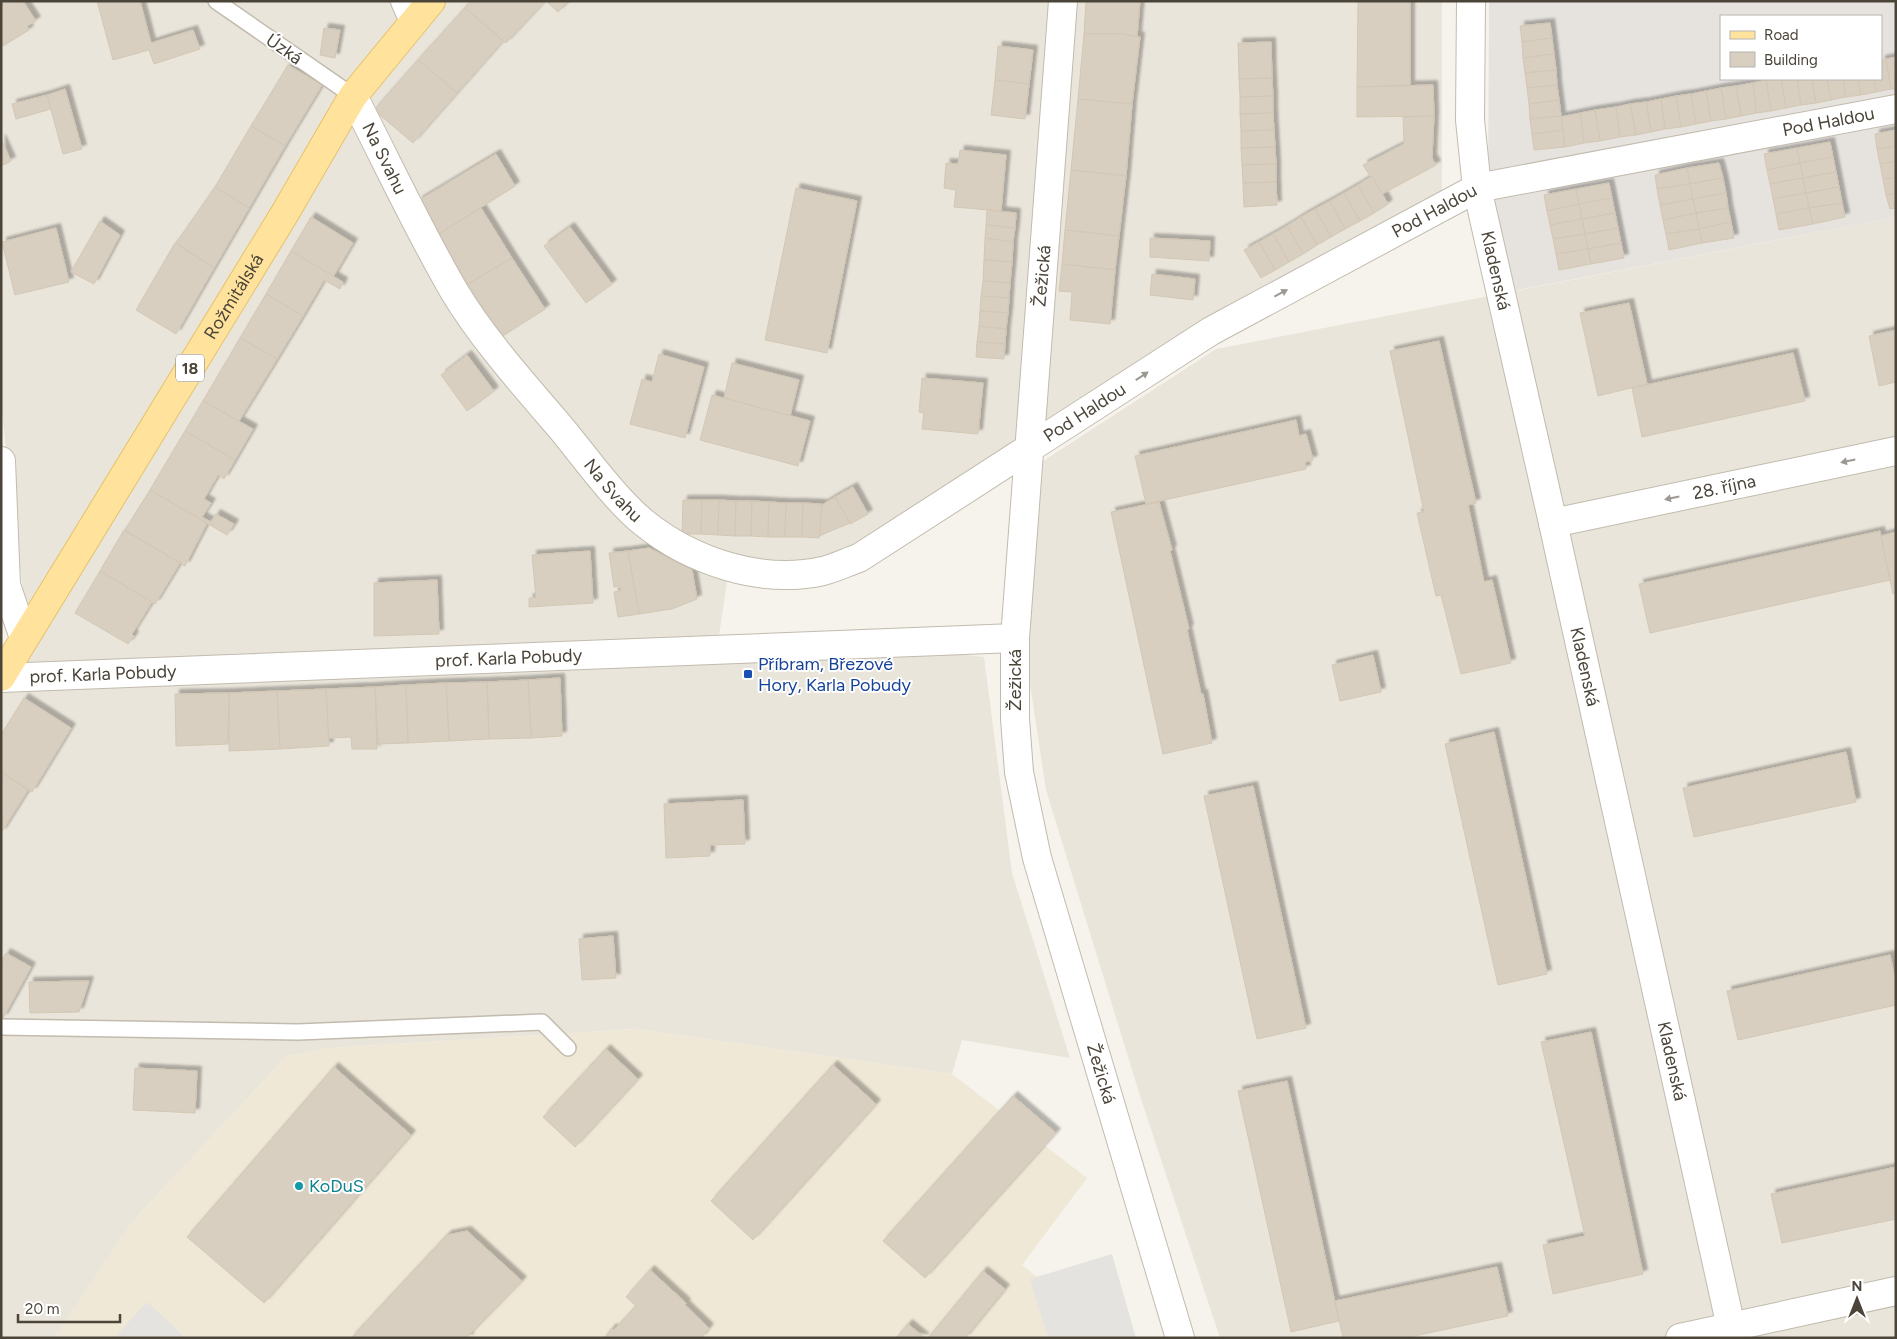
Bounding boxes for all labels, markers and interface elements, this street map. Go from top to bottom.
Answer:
legend [1720,15,1882,80]
text: Road [1764,26,1799,44]
street label: Úzká [262,29,306,69]
text: Building [1764,51,1818,69]
street label: Pod Haldou [1781,102,1876,141]
street label: Na Svahu [357,119,412,198]
street label: Pod Haldou [1388,179,1481,243]
street label: Kladenská [1476,229,1515,312]
street label: Žežická [1028,244,1056,308]
street label: Rožmitálská [199,250,268,343]
one-way arrow [1274,289,1289,297]
road number: 18 [176,354,204,382]
one-way arrow [1135,371,1149,381]
street label: Pod Haldou [1039,378,1130,447]
street label: Na Svahu [579,454,647,527]
one-way arrow [1840,457,1856,465]
street label: 28. října [1691,470,1758,504]
one-way arrow [1664,494,1679,502]
street label: Kladenská [1565,625,1604,708]
street label: prof. Karla Pobudy [435,644,583,672]
street label: Žežická [1004,649,1026,711]
place label: Příbram, Březové Hory, Karla Pobudy [758,653,912,696]
street label: prof. Karla Pobudy [29,660,177,688]
marker: Příbram, Březové Hory, Karla Pobudy [742,668,754,680]
street label: Kladenská [1653,1019,1692,1103]
street label: Žežická [1082,1041,1121,1107]
place label: KoDuS [309,1175,364,1197]
marker: KoDuS [293,1180,305,1192]
north arrow [1832,1274,1882,1324]
text: N [1852,1278,1862,1295]
scale bar [18,1292,120,1324]
text: 20 m [25,1300,59,1318]

